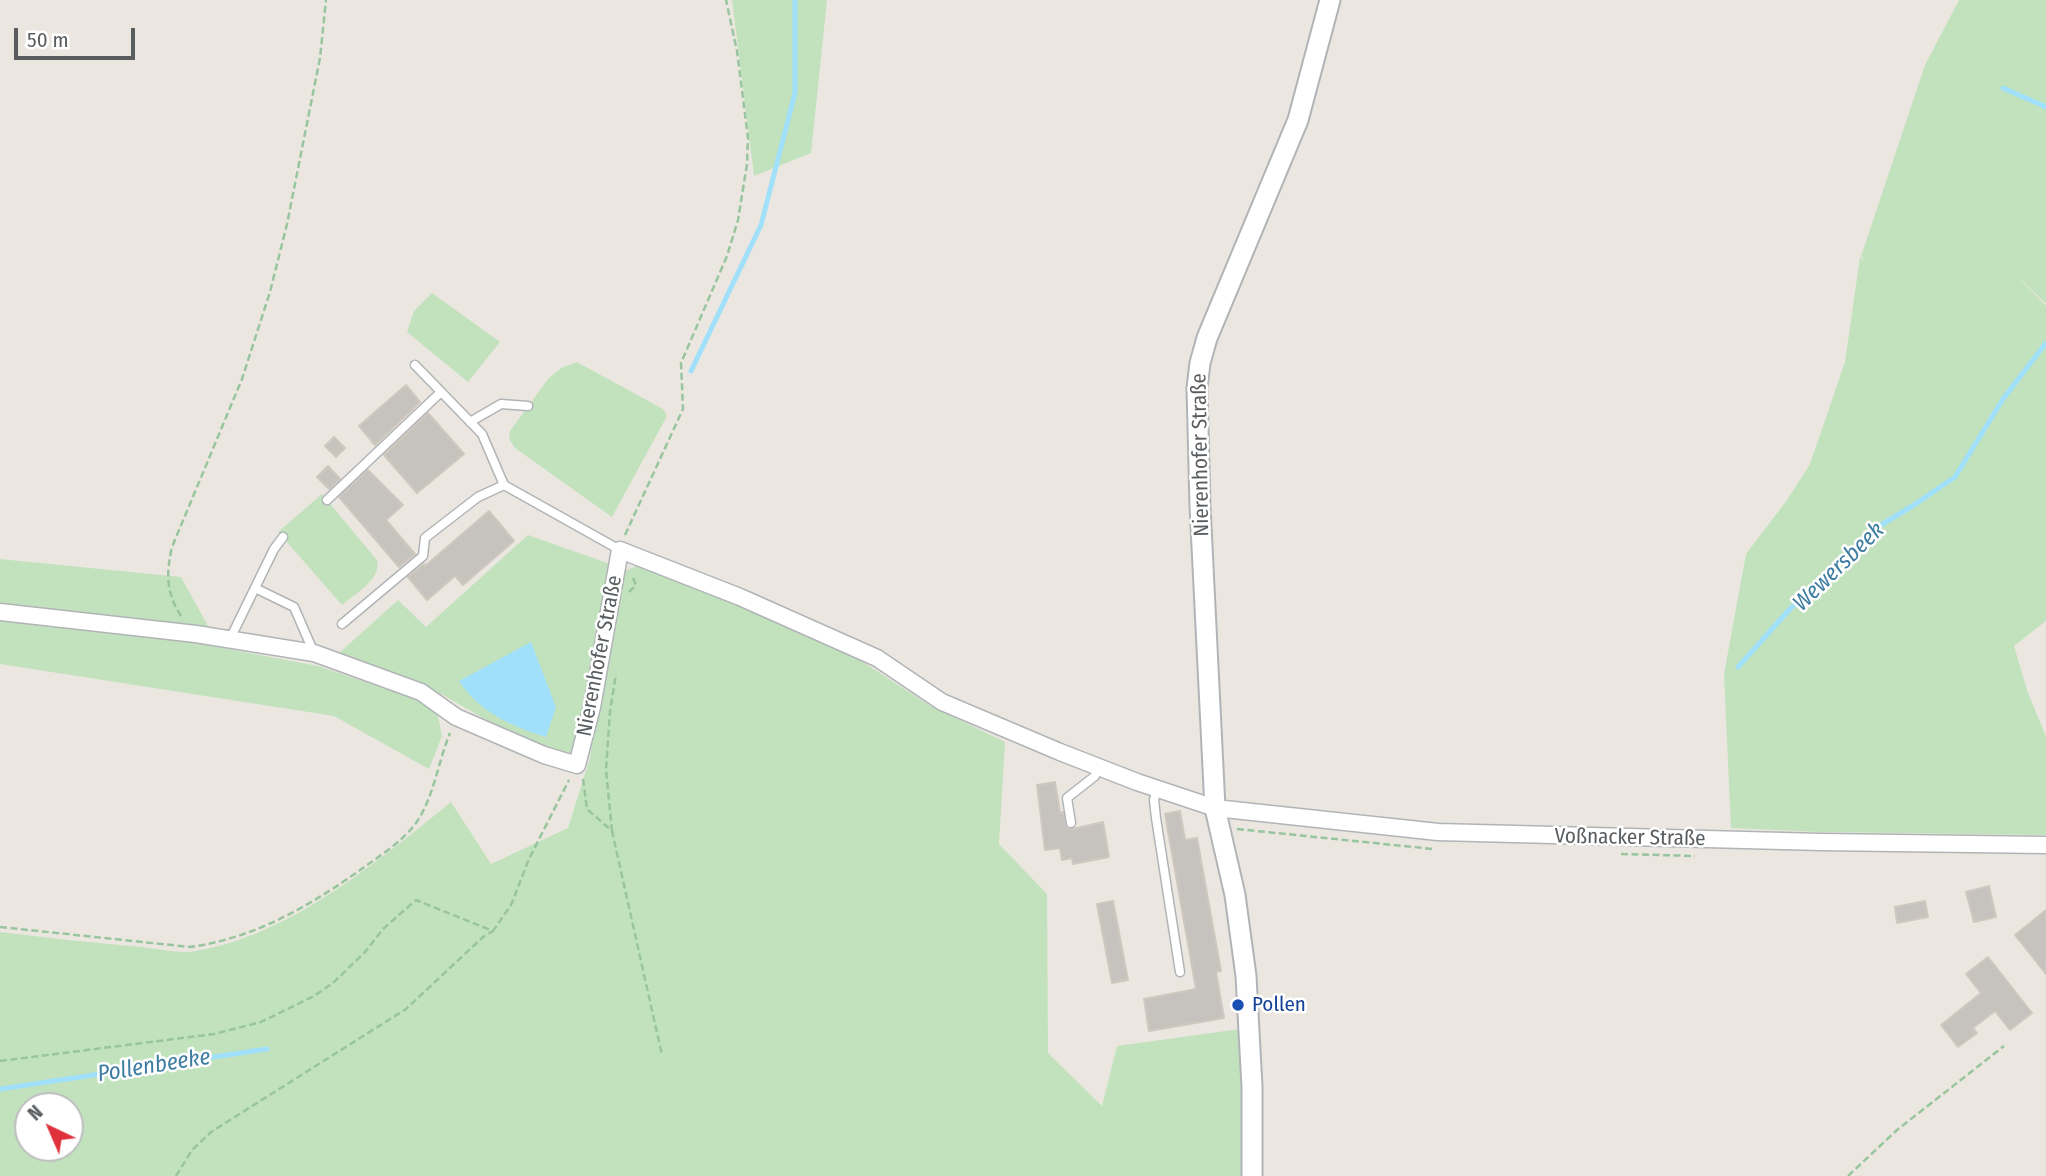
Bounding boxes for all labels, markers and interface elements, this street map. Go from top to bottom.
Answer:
scale bar [18,14,138,58]
text: 50 m [27,27,69,53]
street label: Nierenhofer Straße [1187,373,1215,537]
water label: Wewersbeek [1788,517,1890,617]
street label: Nierenhofer Straße [572,573,628,739]
street label: Voßnacker Straße [1554,824,1706,852]
place label: Pollen [1252,992,1306,1018]
marker: Pollen [1230,997,1246,1013]
water label: Pollenbeeke [96,1043,212,1089]
north arrow [14,1092,84,1162]
text: N [23,1101,48,1125]

